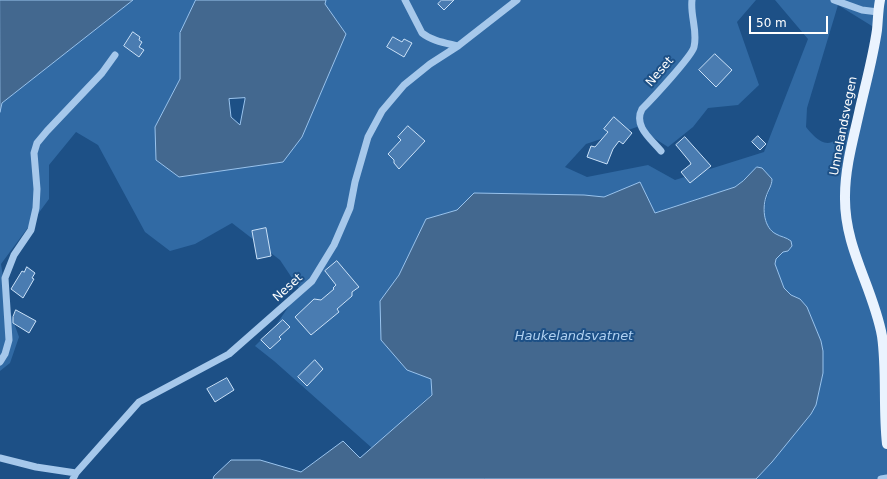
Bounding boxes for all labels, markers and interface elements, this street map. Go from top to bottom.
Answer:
scale bar [751,8,830,34]
text: 50 m [756,16,787,30]
street label: Neset [643,54,677,90]
street label: Unnelandsvegen [827,75,861,177]
street label: Neset [270,271,306,305]
water label: Haukelandsvatnet [515,329,633,345]

